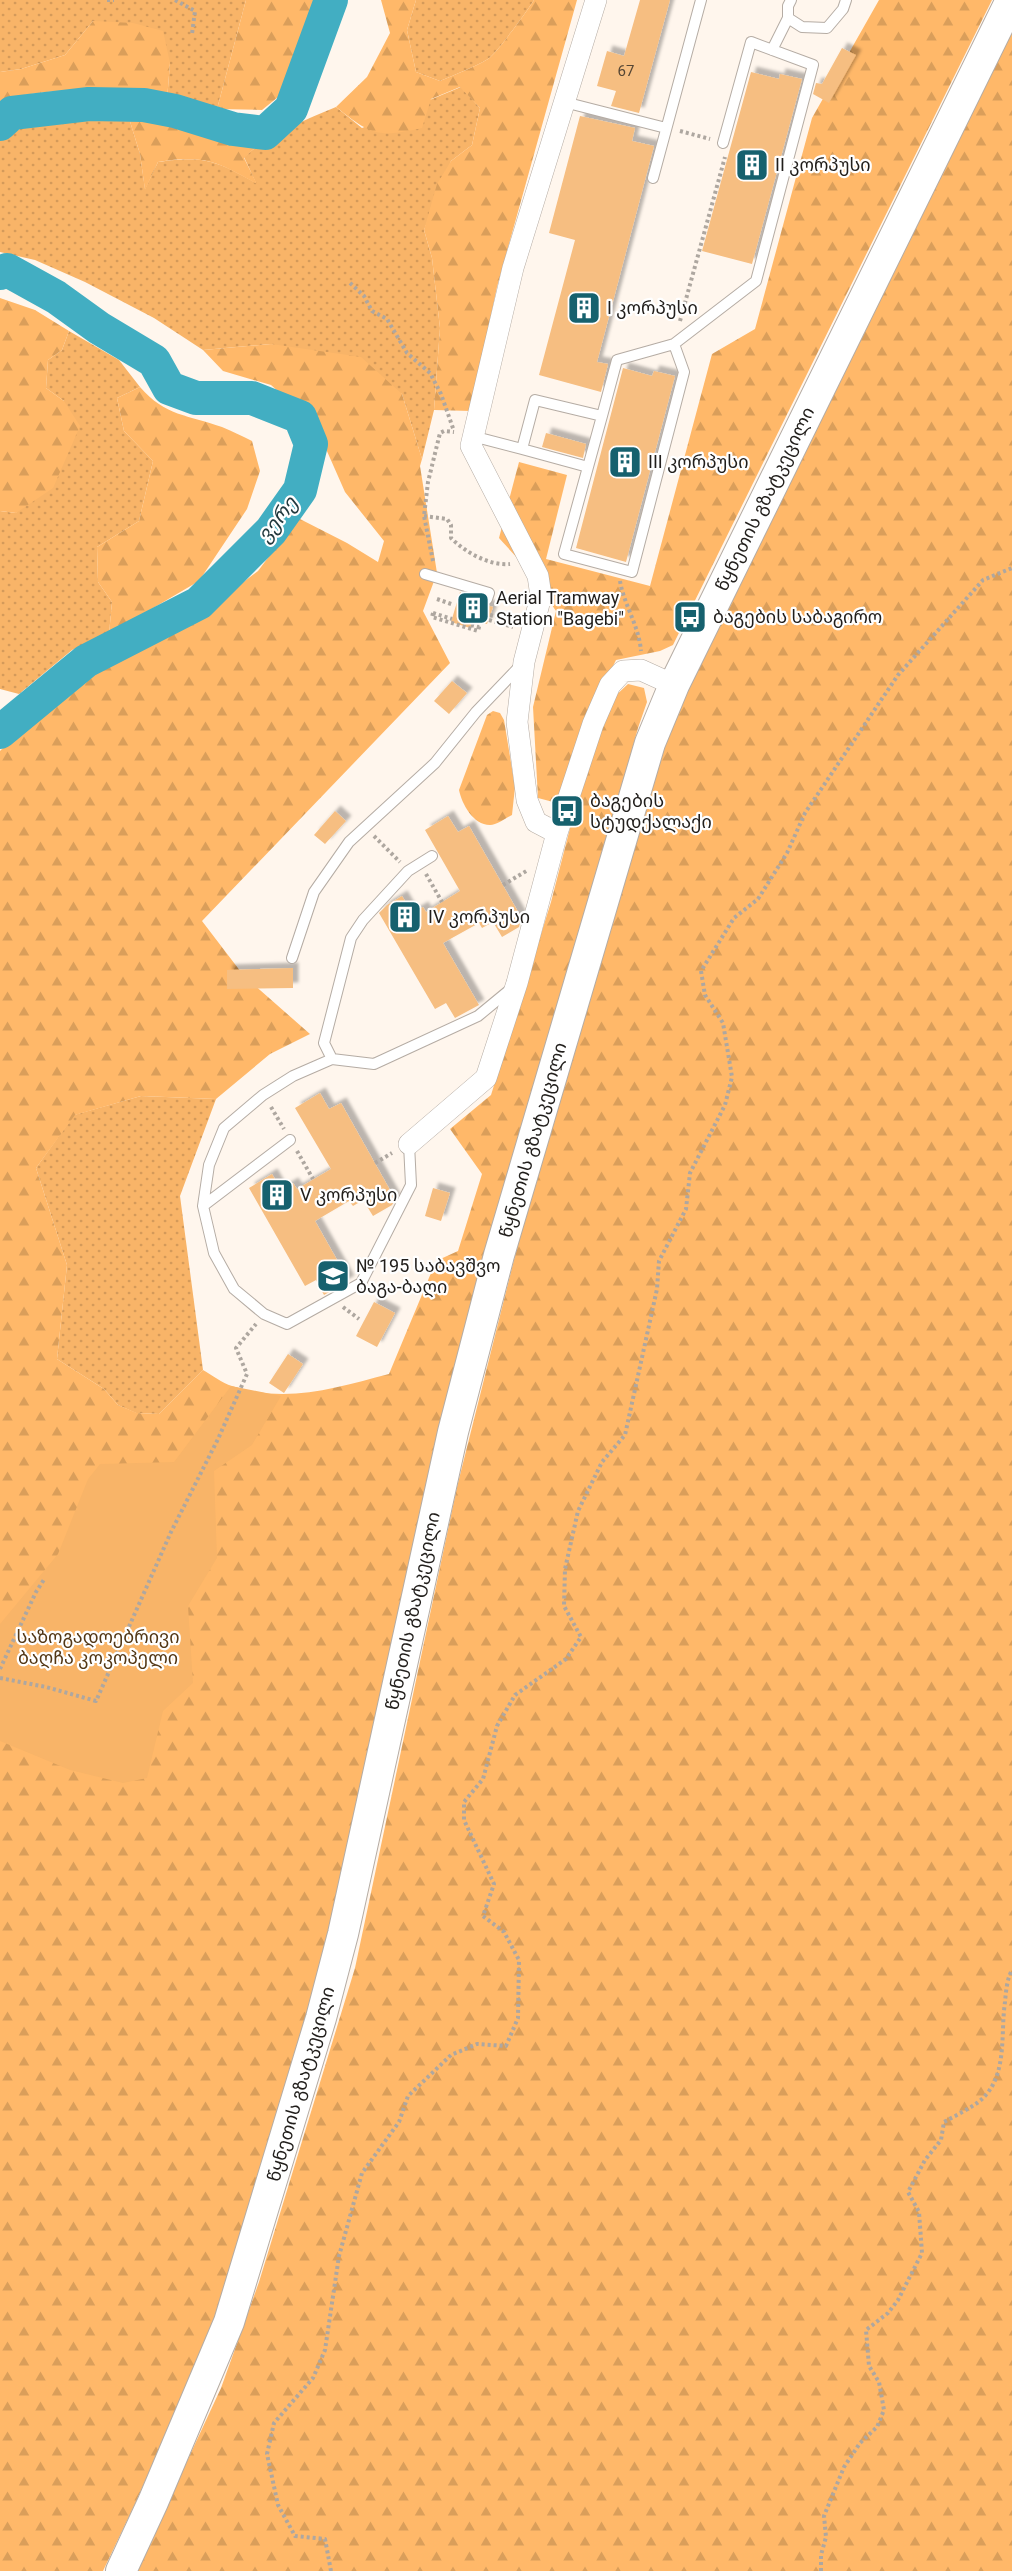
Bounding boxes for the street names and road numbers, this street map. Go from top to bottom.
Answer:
street label: წყნეთის გზატკეცილი [711,403,819,595]
street label: წყნეთის გზატკეცილი [495,1040,571,1240]
street label: წყნეთის გზატკეცილი [381,1510,445,1712]
street label: წყნეთის გზატკეცილი [263,1984,339,2184]

